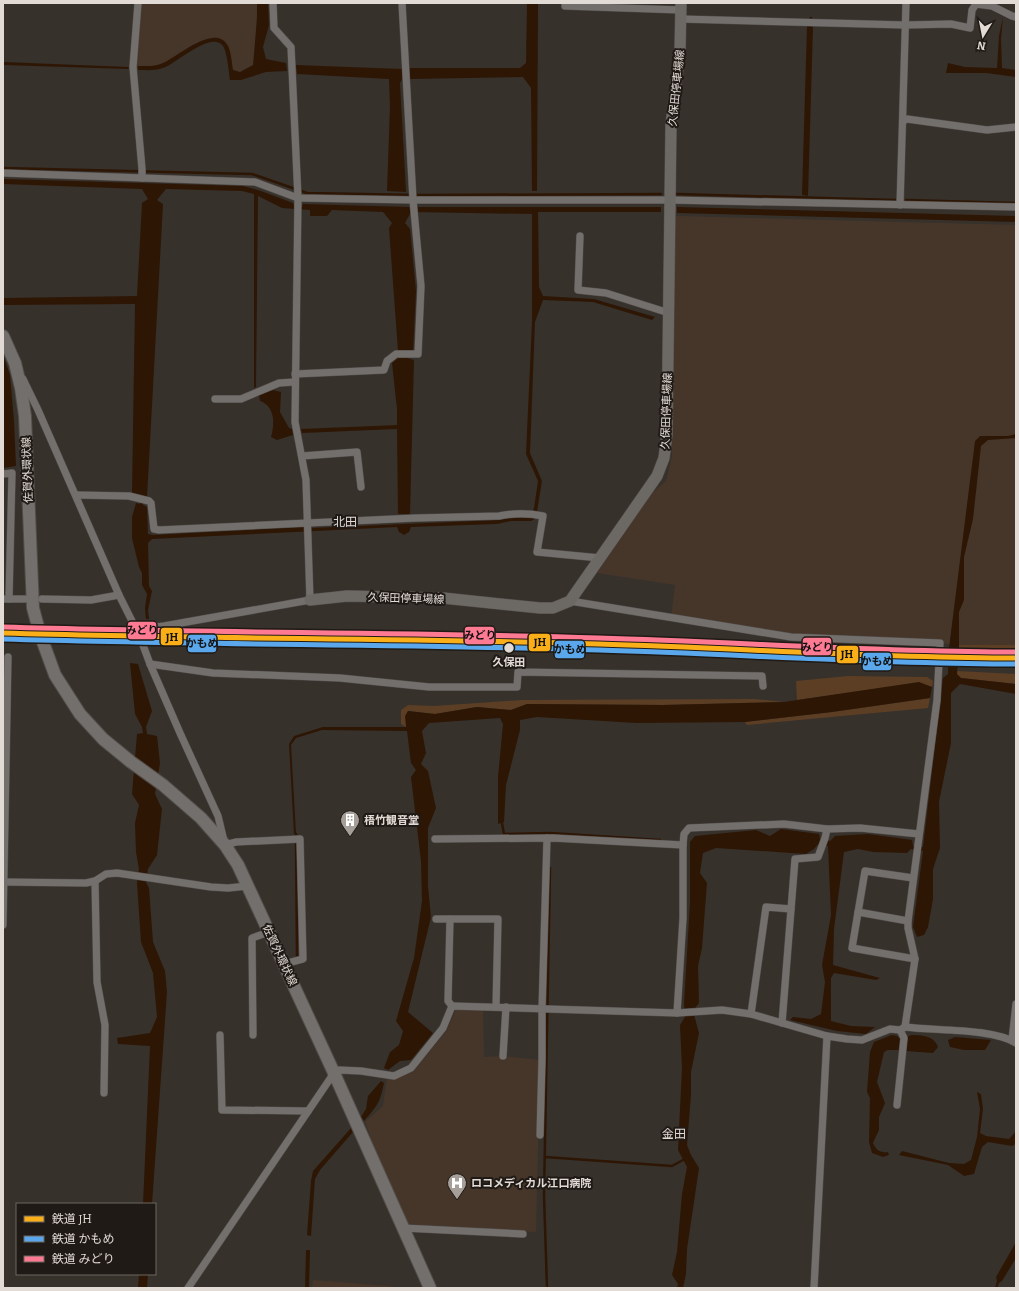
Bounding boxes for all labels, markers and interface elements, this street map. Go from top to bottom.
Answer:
north arrow [963,16,1003,56]
text: N [976,38,987,52]
street label: 久保田停車場線 [666,49,687,127]
street label: 久保田停車場線 [659,372,674,450]
street label: 佐賀外環状線 [20,437,35,503]
district label: 北田 [333,515,357,529]
street label: 久保田停車場線 [367,591,445,606]
line badge: みどり [127,621,157,640]
text: みどり [126,624,159,637]
line badge: みどり [464,626,495,645]
line badge: JH [160,627,183,646]
text: みどり [464,629,497,642]
text: JH [165,631,179,644]
line badge: JH [528,633,551,652]
line badge: かもめ [187,634,217,653]
text: JH [533,636,547,649]
text: かもめ [186,637,219,650]
line badge: みどり [802,637,832,656]
line badge: かもめ [554,640,585,659]
marker: 久保田 [502,641,516,655]
text: みどり [801,641,834,654]
text: かもめ [554,643,587,656]
line badge: JH [836,645,859,664]
text: JH [840,648,854,661]
line badge: かもめ [862,652,892,671]
text: かもめ [861,655,894,668]
place label: 久保田 [493,656,526,669]
building icon: 梧竹観音堂 [339,809,361,837]
place label: 梧竹観音堂 [364,814,419,827]
street label: 佐賀外環状線 [260,923,299,988]
district label: 金田 [662,1127,686,1141]
hospital icon: ロコメディカル江口病院 [446,1172,468,1200]
place label: ロコメディカル江口病院 [471,1177,591,1190]
legend [16,1203,156,1275]
text: 鉄道 JH [52,1212,92,1226]
text: 鉄道 かもめ [52,1232,114,1246]
text: 鉄道 みどり [52,1252,114,1266]

